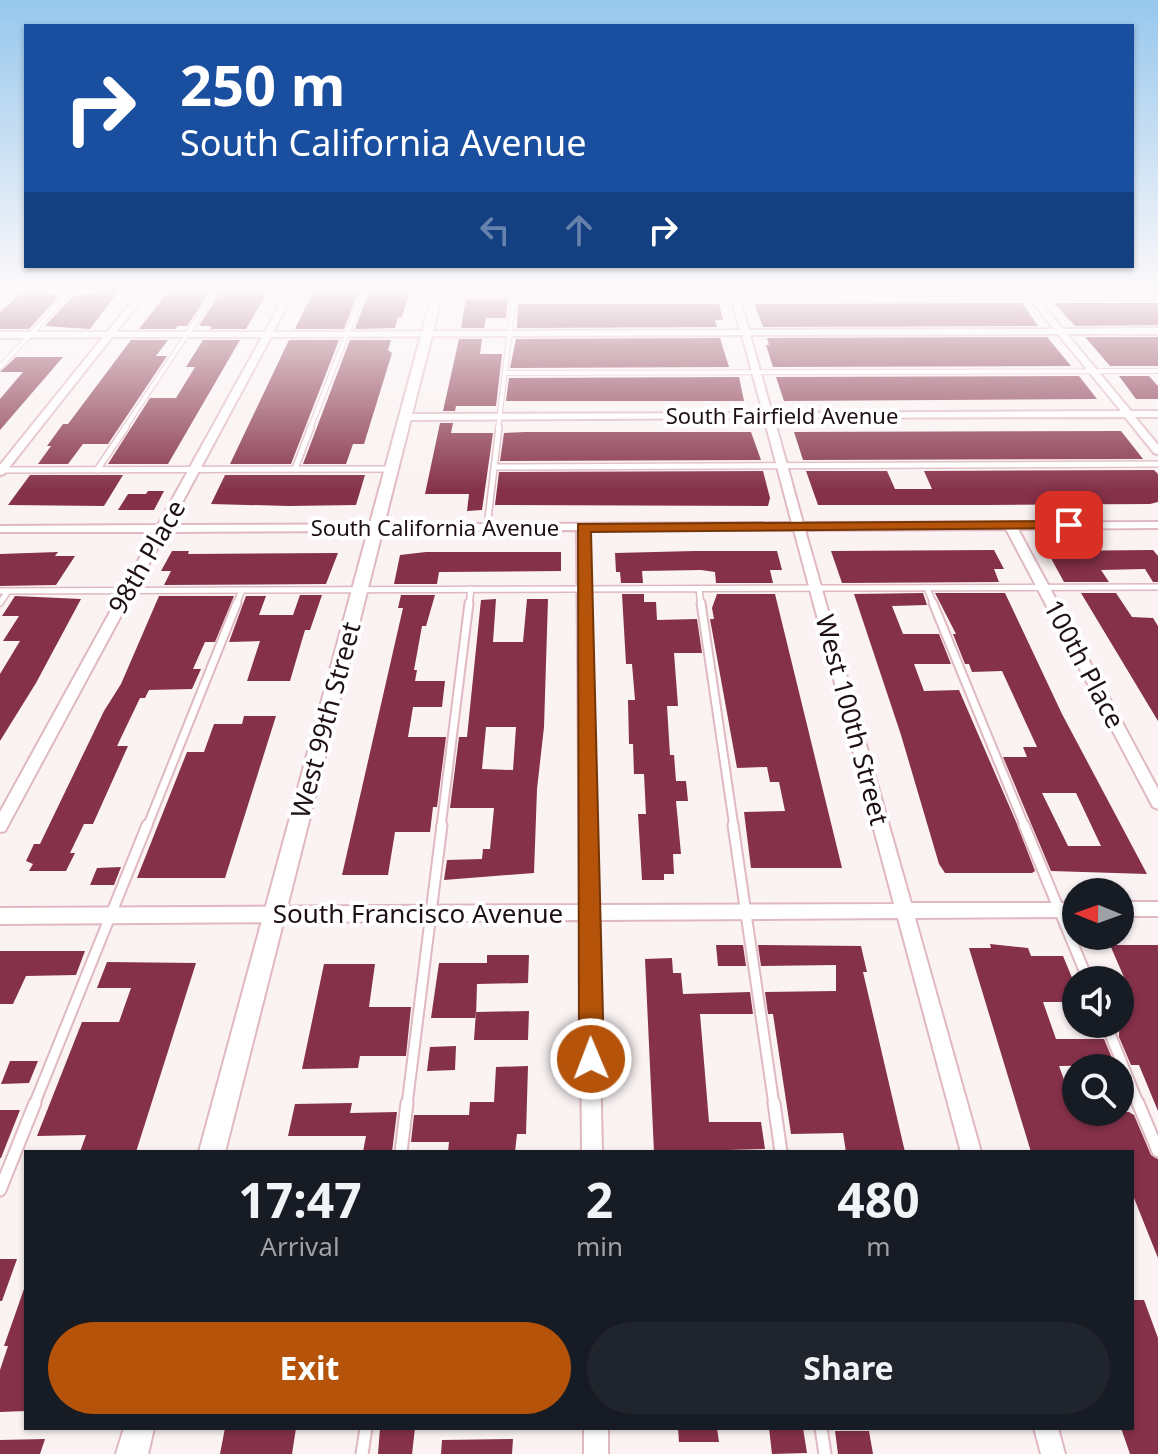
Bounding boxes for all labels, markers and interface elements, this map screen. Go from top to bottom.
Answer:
text: 250 m [180,46,345,122]
icon: right [48,56,152,160]
text: South California Avenue [180,118,586,167]
icon: left [473,208,517,252]
icon: ahead [557,208,601,252]
icon: right [641,208,685,252]
street label: South Fairfield Avenue [666,400,898,430]
pin [1035,491,1103,559]
street label: 98th Place [99,493,193,620]
icon: arrive [1047,503,1091,547]
street label: South California Avenue [311,512,559,542]
street label: 100th Place [1036,593,1134,734]
street label: West 100th Street [808,611,898,829]
street label: West 99th Street [282,618,368,822]
north arrow [1062,878,1134,950]
map controls [1062,878,1134,1126]
street label: South Francisco Avenue [273,895,563,931]
button: sound [1062,966,1134,1038]
position arrow [549,1017,633,1101]
button: search [1062,1054,1134,1126]
text: 17:47 [238,1167,362,1232]
text: 2 [586,1167,613,1232]
text: 480 [837,1167,920,1232]
text: Arrival [260,1228,340,1264]
text: min [576,1228,623,1264]
text: m [866,1228,891,1264]
button: Exit [48,1322,571,1414]
button: Share [587,1322,1110,1414]

